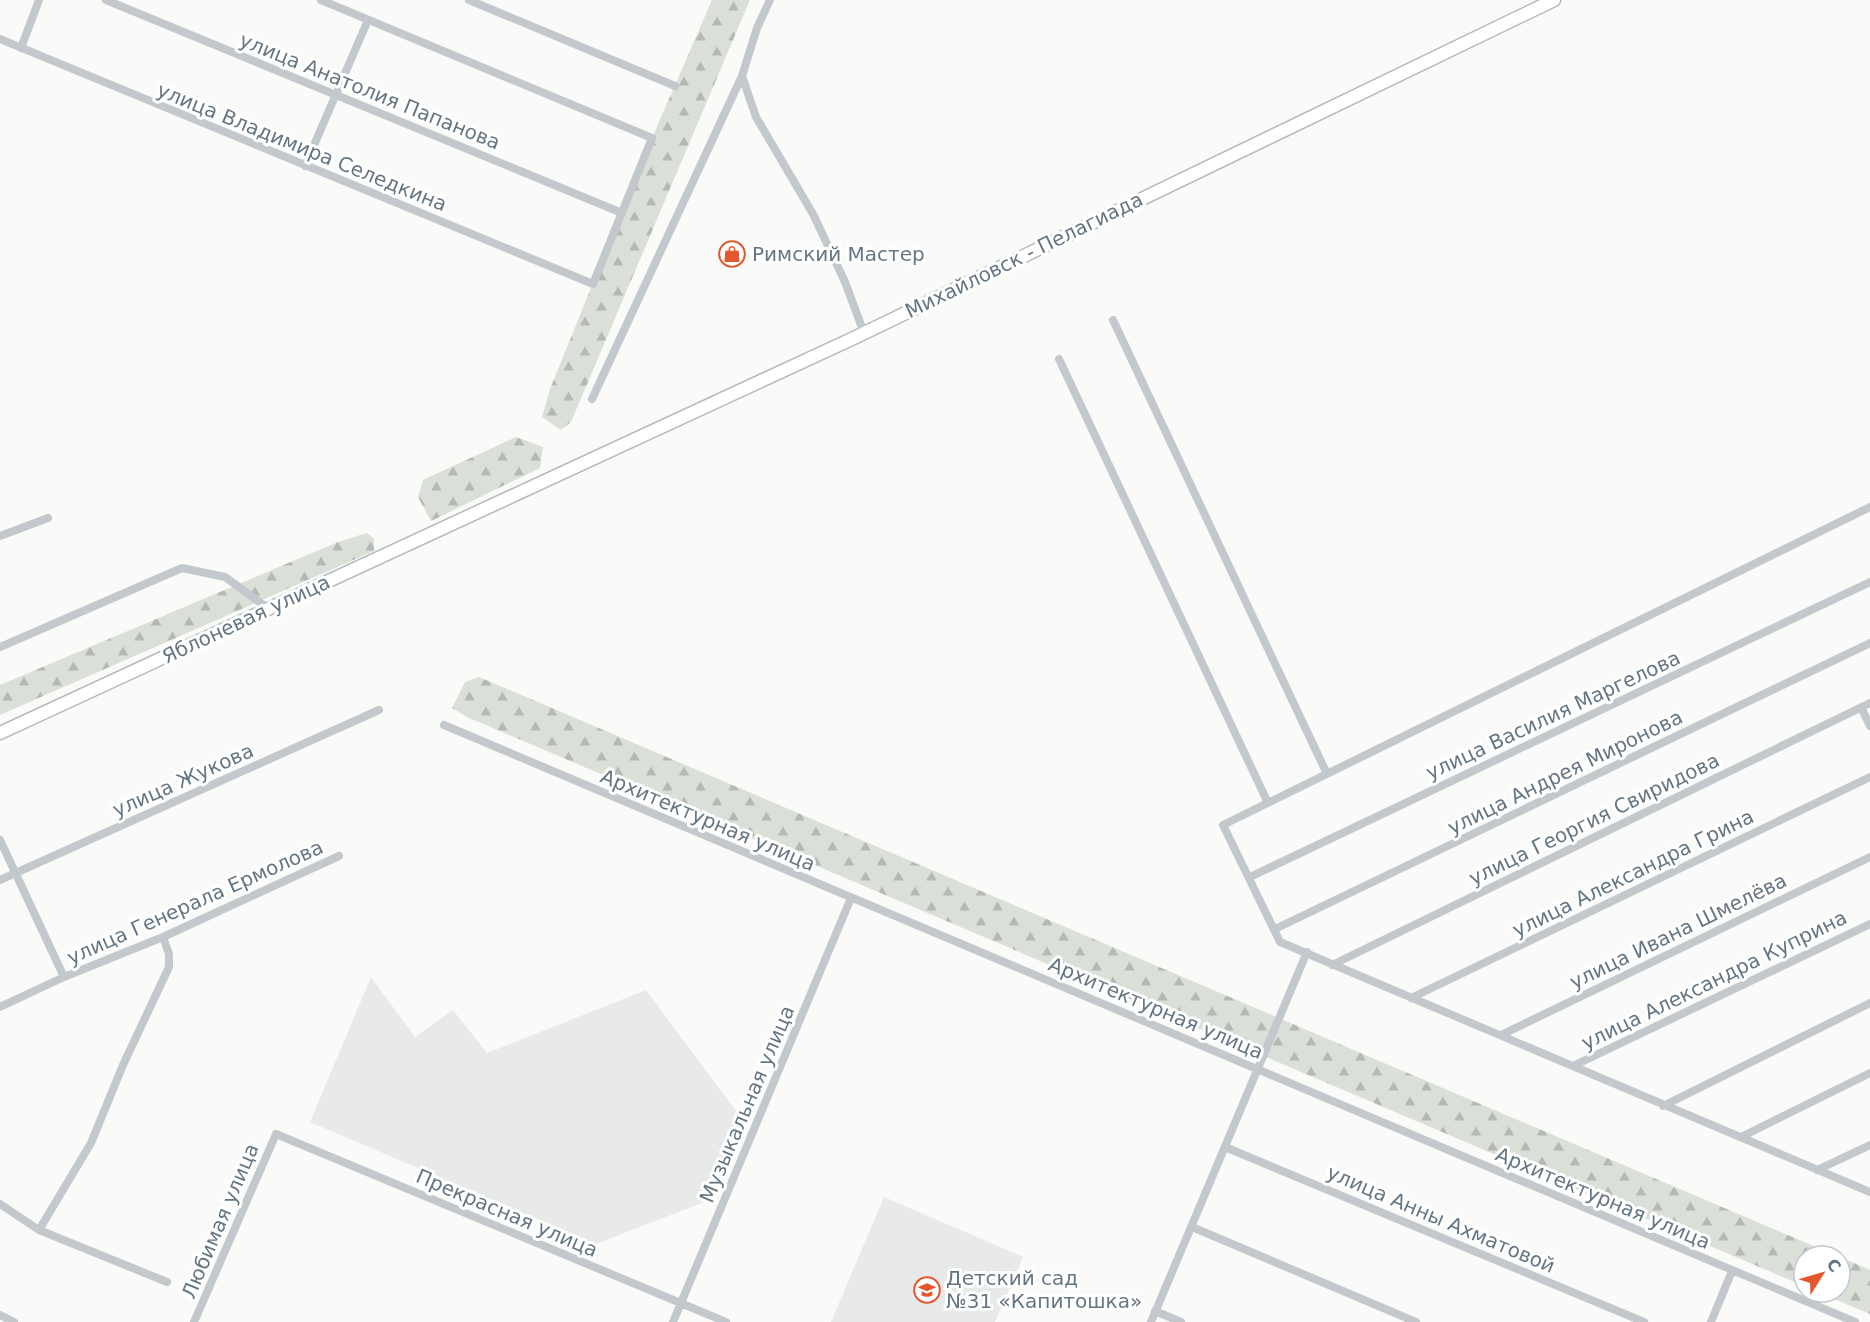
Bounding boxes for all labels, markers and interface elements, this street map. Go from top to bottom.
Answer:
street label: улица Анатолия Папанова [236,28,504,154]
street label: улица Владимира Селедкина [154,78,450,216]
street label: Михайловск - Пелагиада [901,187,1147,323]
shop icon: Римский Мастер [717,239,747,269]
place label: Римский Мастер [752,242,925,266]
street label: Яблоневая улица [158,570,334,668]
street label: улица Василия Маргелова [1422,645,1684,785]
street label: улица Андрея Миронова [1444,705,1686,839]
street label: улица Жукова [109,738,257,822]
street label: улица Георгия Свиридова [1465,748,1723,890]
street label: Архитектурная улица [597,764,819,876]
street label: улица Александра Грина [1508,804,1758,942]
street label: улица Генерала Ермолова [63,835,327,969]
street label: улица Ивана Шмелёва [1566,868,1790,994]
street label: улица Александра Куприна [1577,905,1851,1055]
street label: Архитектурная улица [1045,952,1267,1064]
street label: Музыкальная улица [695,1002,799,1206]
street label: Любимая улица [176,1140,264,1302]
street label: Архитектурная улица [1492,1142,1714,1254]
street label: улица Анны Ахматовой [1323,1160,1559,1278]
street label: Прекрасная улица [412,1164,602,1262]
north arrow [1792,1244,1852,1304]
text: С [1822,1255,1845,1276]
place label: Детский сад №31 «Капитошка» [946,1266,1142,1313]
school or university icon: Детский сад №31 «Капитошка» [912,1275,942,1305]

